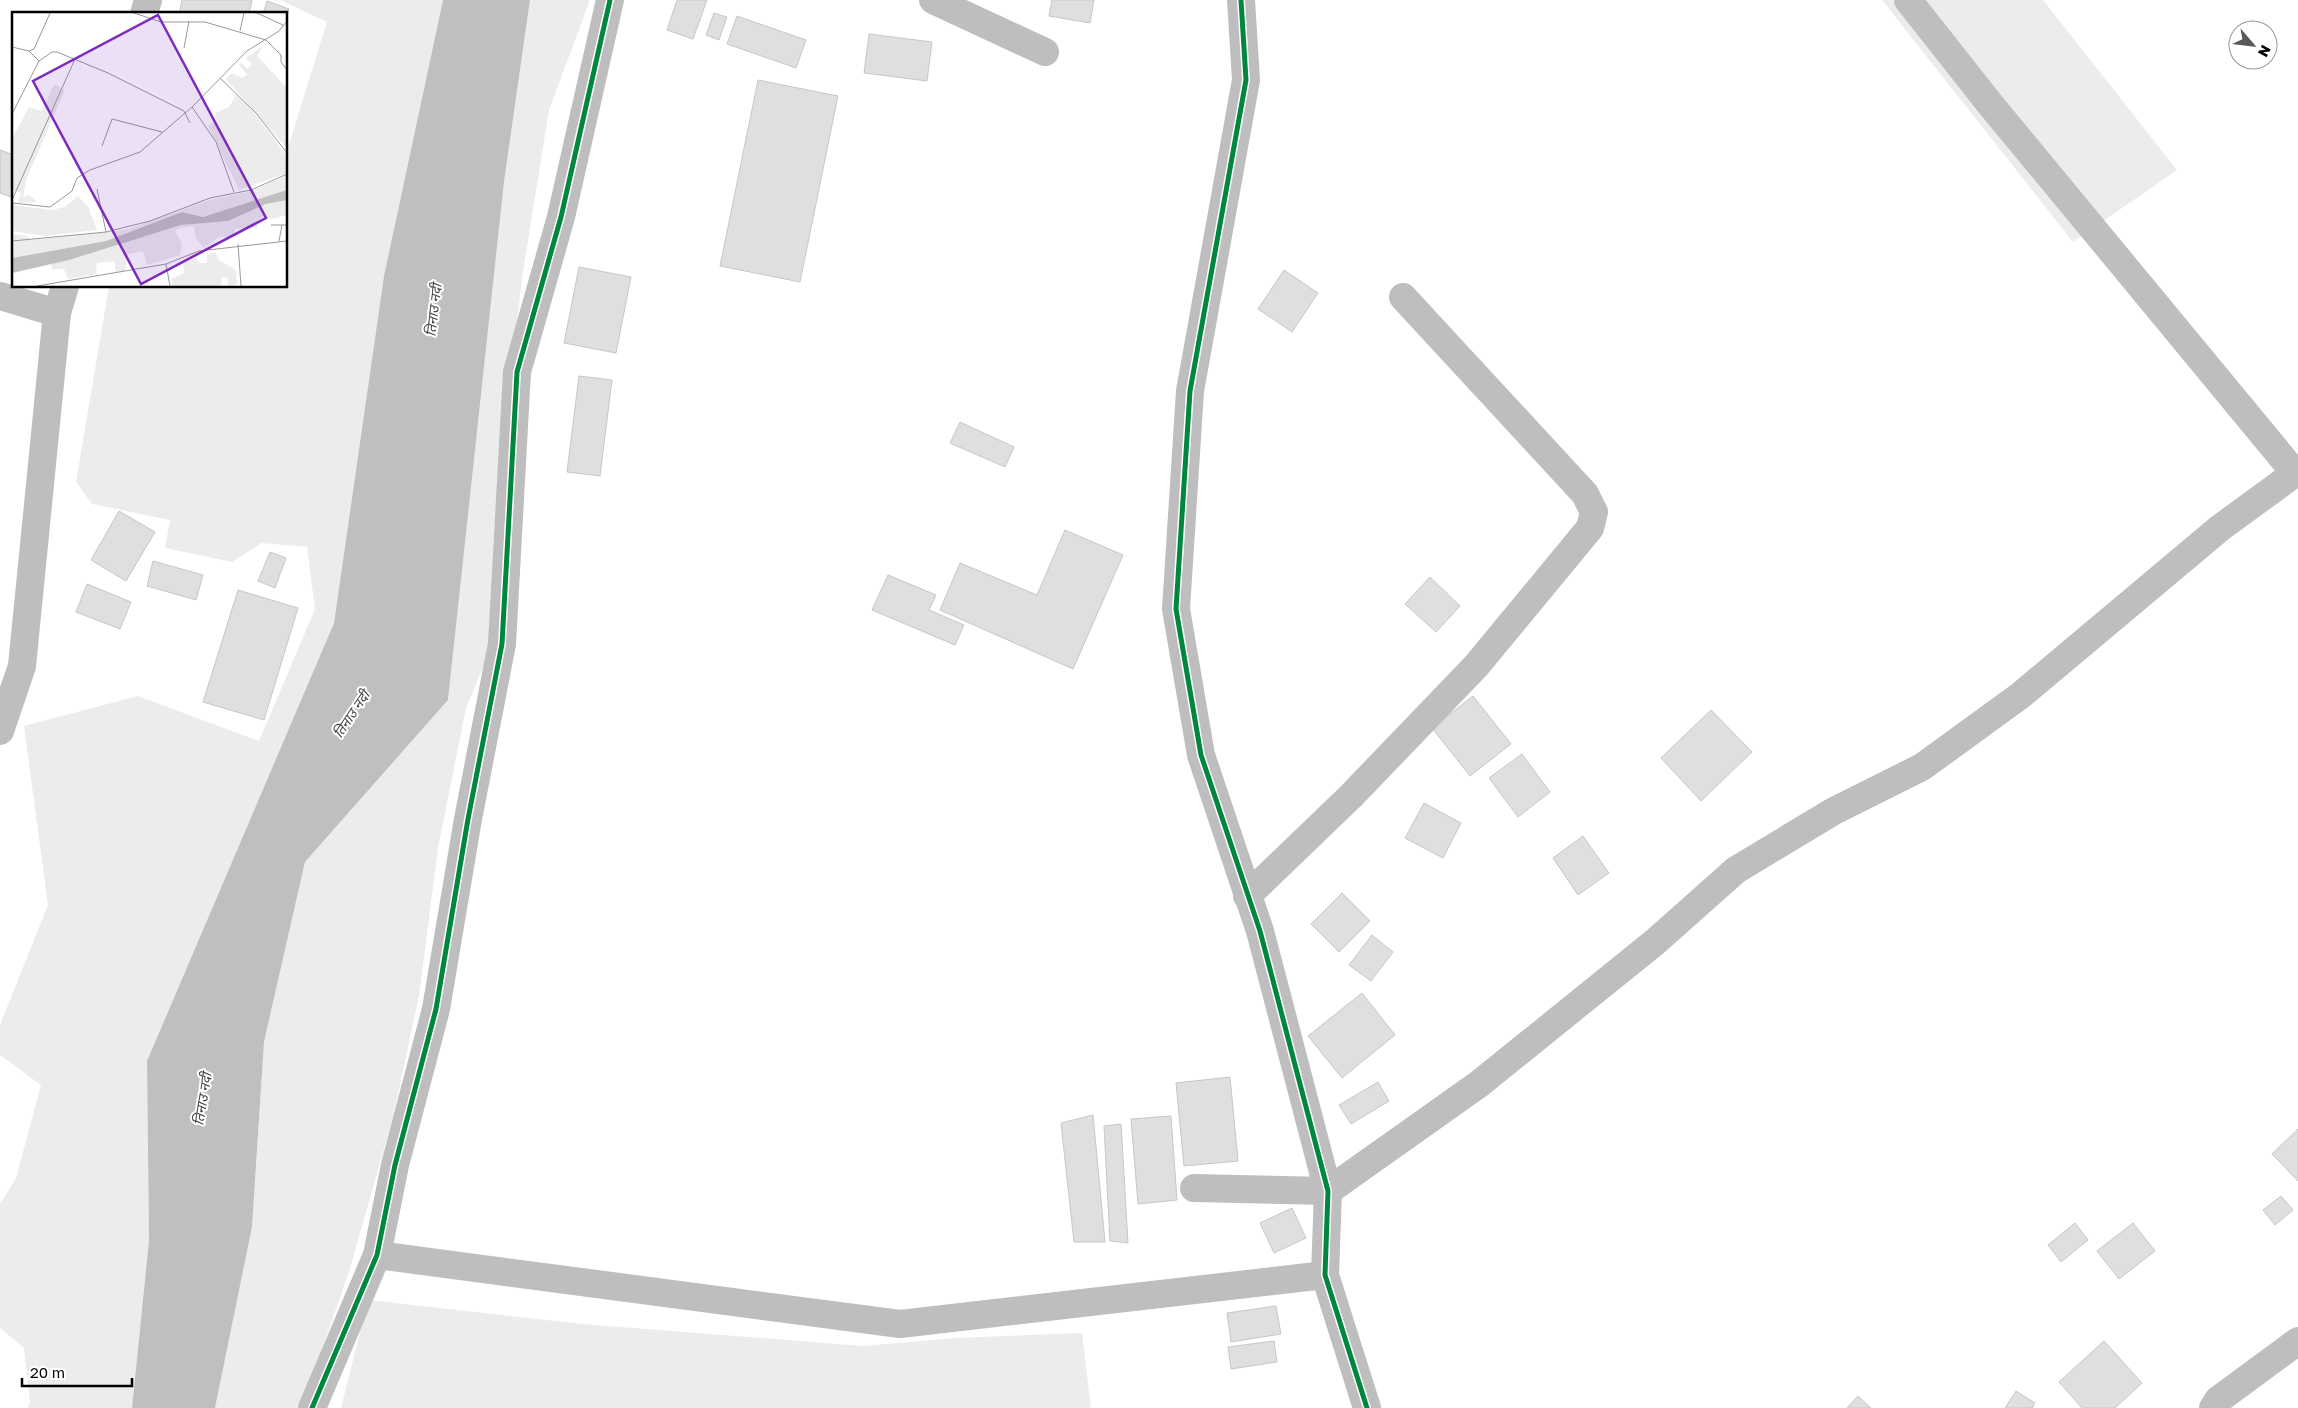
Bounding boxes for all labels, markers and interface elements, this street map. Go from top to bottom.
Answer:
inset map [12,12,288,288]
north arrow [2228,20,2278,70]
text: N [2255,43,2275,60]
water label: तिनाउ नदी [421,279,445,337]
water label: तिनाउ नदी [329,684,375,741]
water label: तिनाउ नदी [189,1068,215,1127]
scale bar [22,1356,132,1388]
text: 20 m [30,1363,65,1381]

